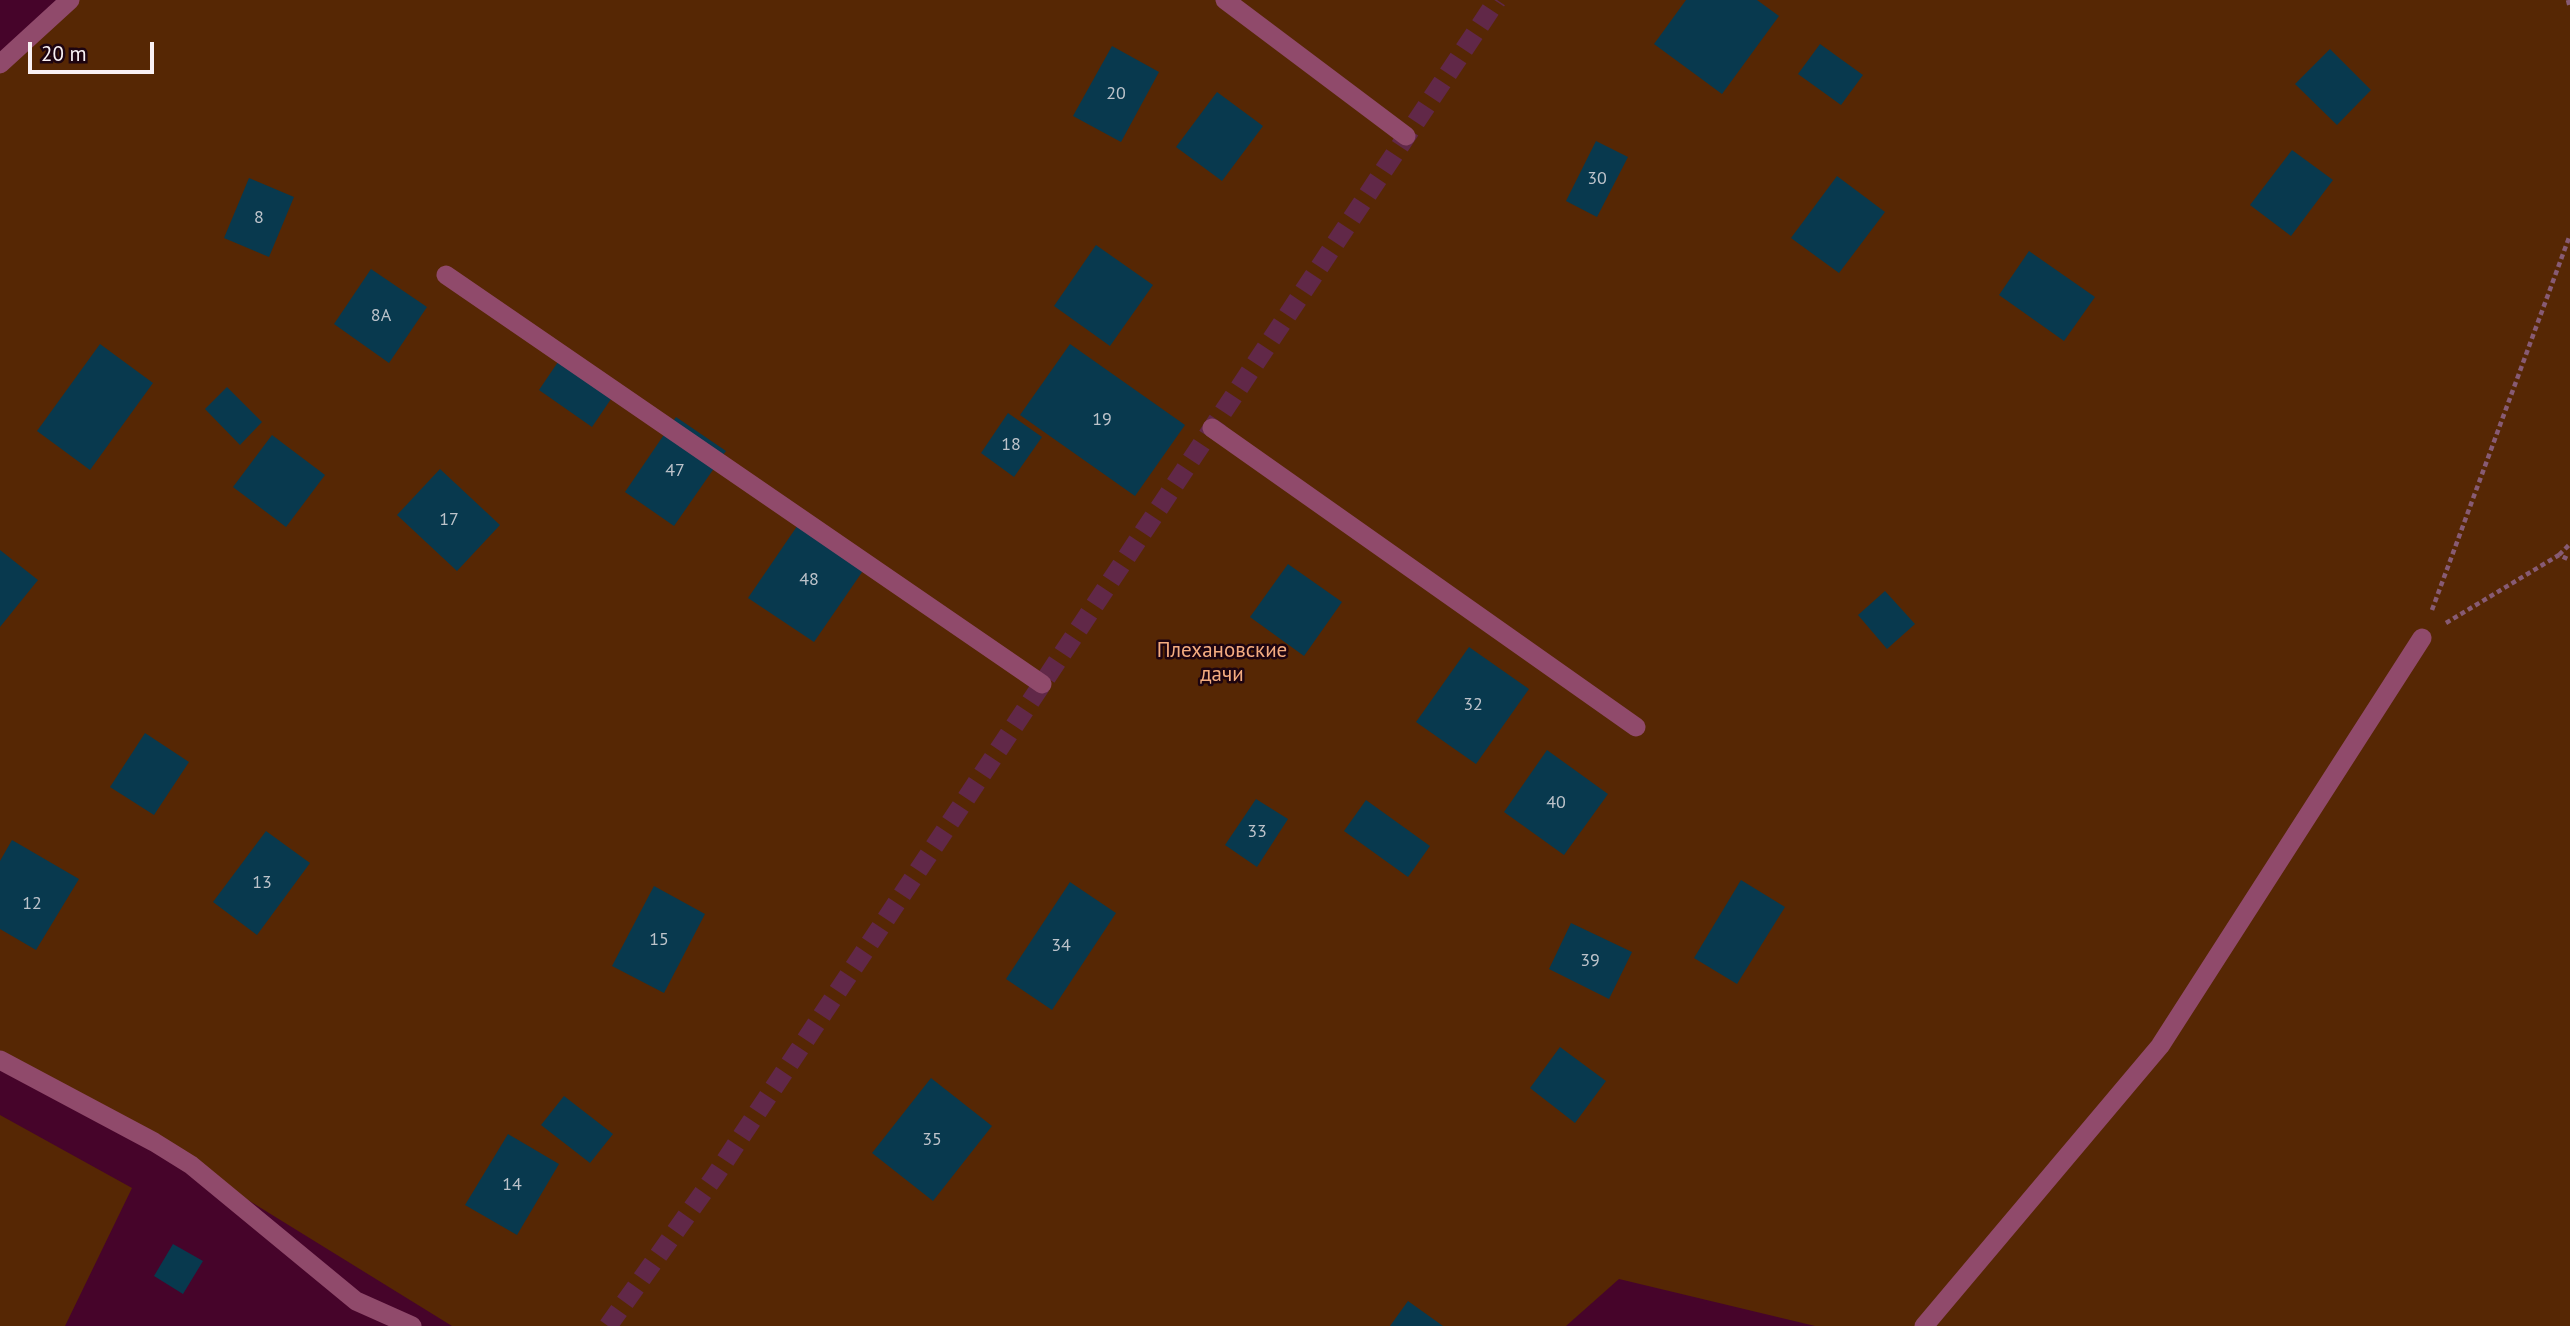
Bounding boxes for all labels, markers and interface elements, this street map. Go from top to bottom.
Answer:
scale bar [32,28,158,72]
text: 20 m [41,40,87,67]
house number: 20 [1106,83,1126,105]
house number: 30 [1587,168,1607,190]
house number: 8 [254,207,264,229]
house number: 8А [371,305,391,327]
house number: 19 [1092,409,1112,431]
house number: 18 [1001,434,1021,456]
house number: 47 [665,460,685,482]
house number: 17 [439,509,459,531]
house number: 48 [799,569,819,591]
park label: Плехановские дачи [1157,638,1287,688]
house number: 32 [1463,694,1483,716]
house number: 40 [1546,792,1566,814]
house number: 33 [1247,821,1267,843]
house number: 13 [252,872,272,894]
house number: 12 [22,893,42,915]
house number: 15 [649,929,669,951]
house number: 34 [1051,935,1071,957]
house number: 39 [1580,950,1600,972]
house number: 35 [922,1129,942,1151]
house number: 14 [502,1174,522,1196]

